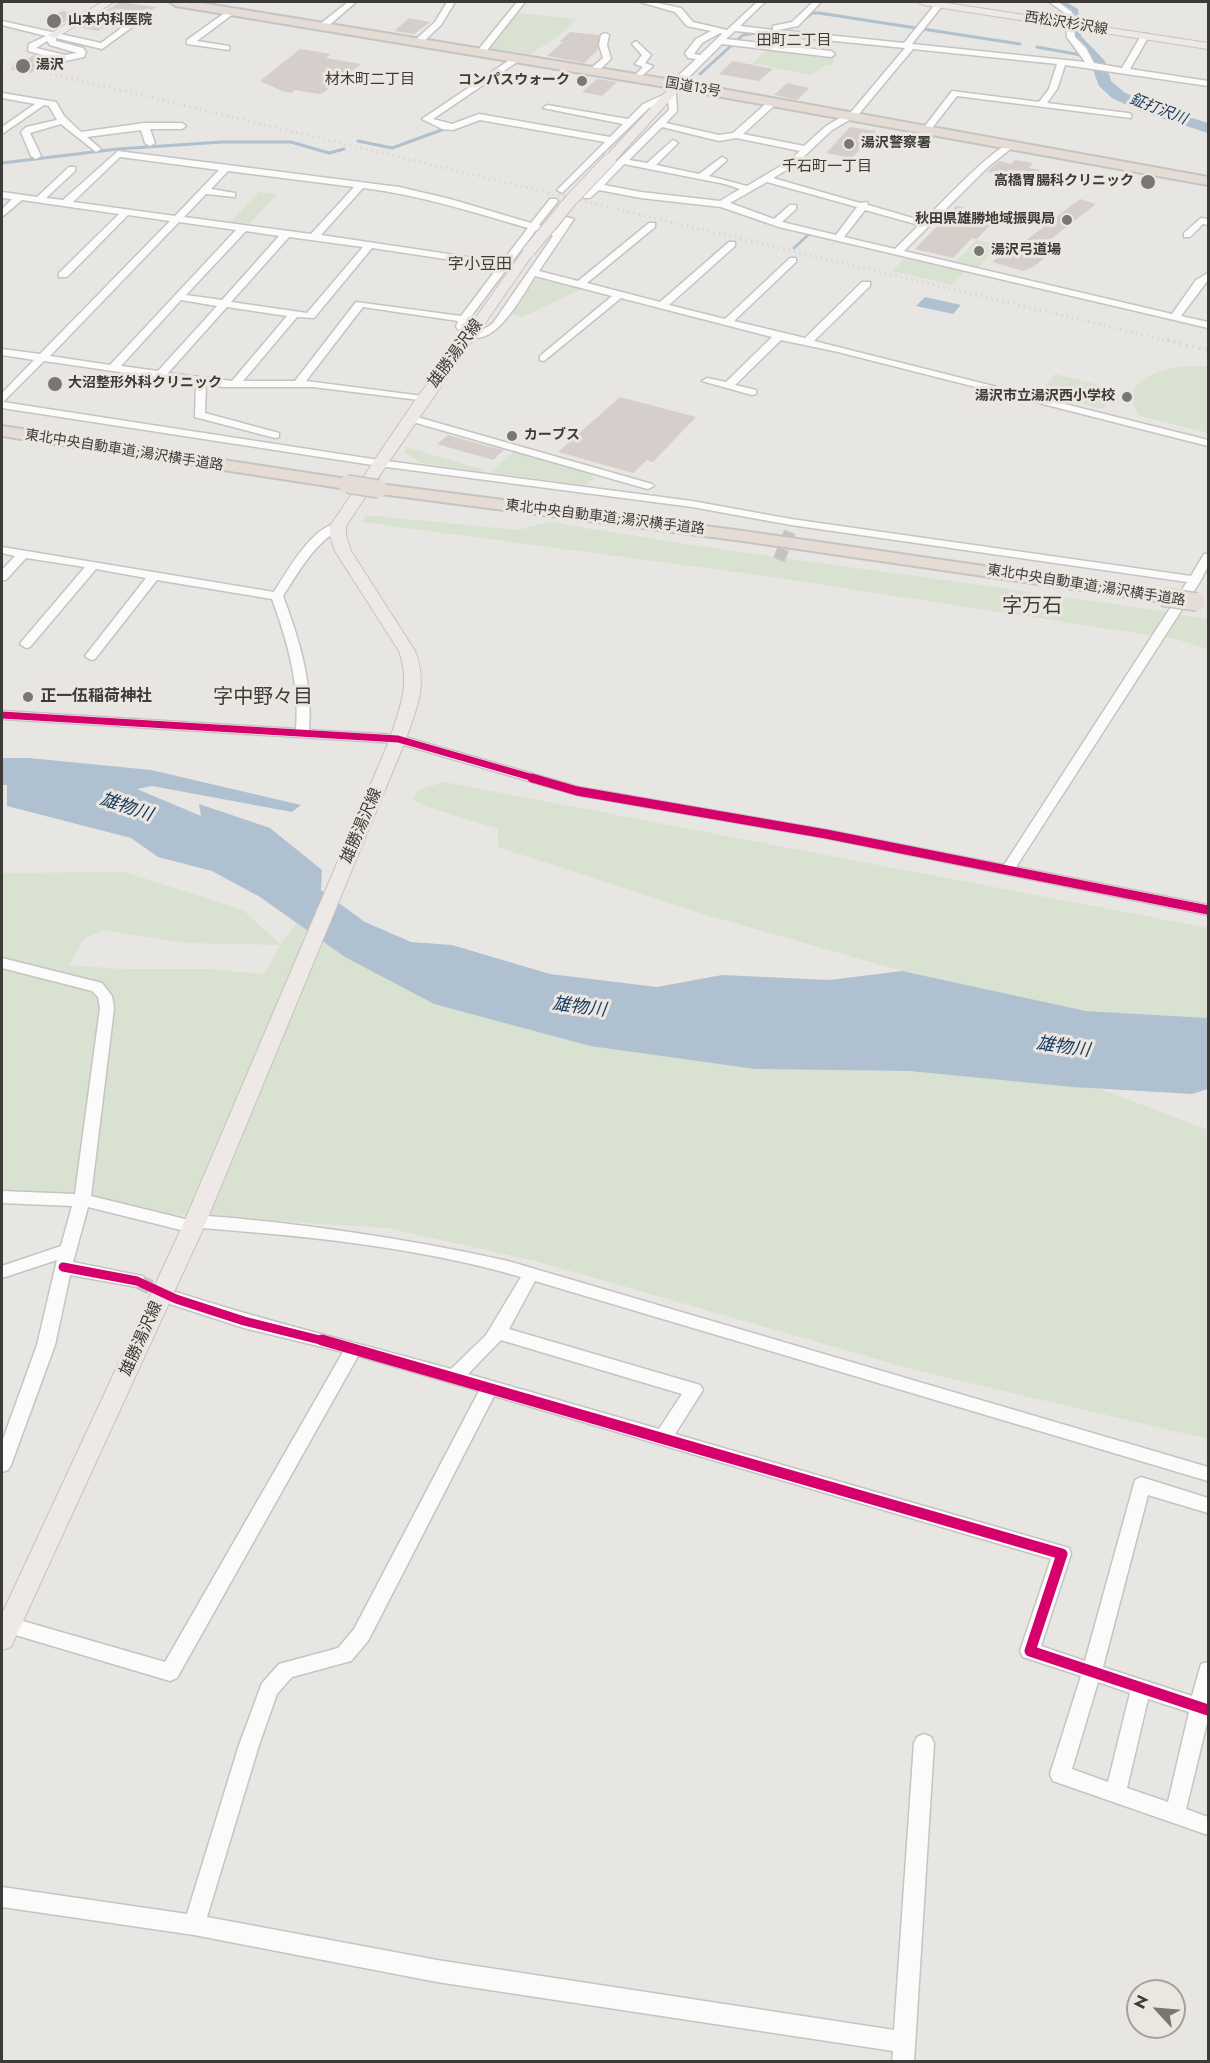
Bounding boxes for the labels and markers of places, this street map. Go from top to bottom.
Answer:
marker: 山本内科医院 [45,12,63,30]
place label: 山本内科医院 [68,13,152,29]
marker: 湯沢 [14,57,32,75]
place label: 湯沢 [36,58,64,74]
place label: コンパスウォーク [458,73,570,89]
marker: コンパスウォーク [575,74,589,88]
place label: 湯沢警察署 [861,136,931,152]
marker: 湯沢警察署 [842,137,856,151]
marker: 高橋胃腸科クリニック [1139,173,1157,191]
place label: 高橋胃腸科クリニック [994,174,1134,190]
place label: 秋田県雄勝地域振興局 [915,212,1055,228]
marker: 秋田県雄勝地域振興局 [1060,213,1074,227]
place label: 湯沢弓道場 [991,243,1061,259]
marker: 湯沢弓道場 [972,244,986,258]
marker: 大沼整形外科クリニック [46,375,64,393]
place label: 大沼整形外科クリニック [68,376,222,392]
place label: 湯沢市立湯沢西小学校 [975,389,1115,405]
marker: 湯沢市立湯沢西小学校 [1120,390,1134,404]
place label: カーブス [524,428,580,444]
marker: カーブス [505,429,519,443]
place label: 正一伍稲荷神社 [40,687,152,707]
marker: 正一伍稲荷神社 [21,690,35,704]

